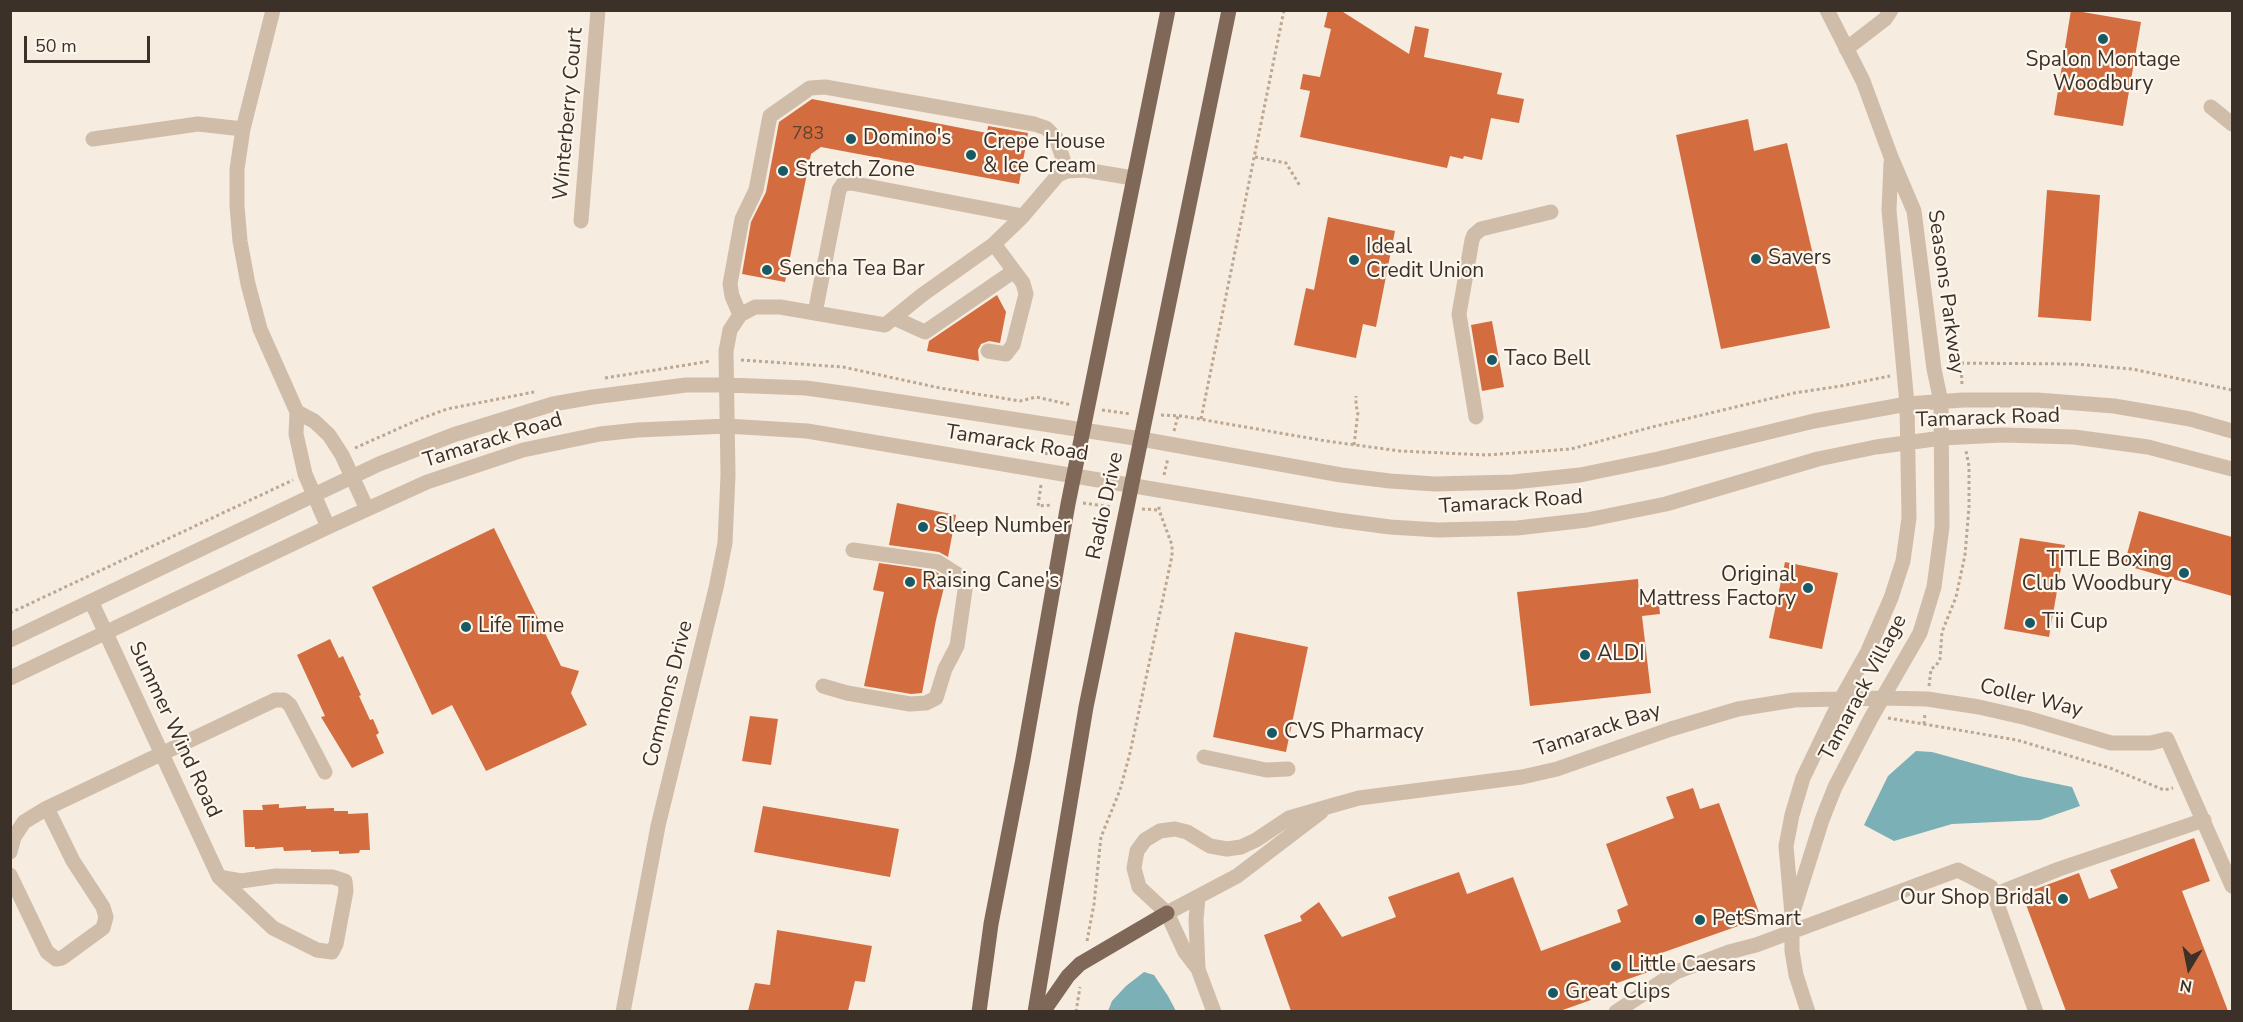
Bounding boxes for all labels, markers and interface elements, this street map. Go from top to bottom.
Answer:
scale bar [27,24,153,62]
street label: Winterberry Court [549,27,589,201]
marker: Spalon Montage Woodbury [2096,32,2110,46]
text: 50 m [35,34,77,58]
place label: Spalon Montage Woodbury [2026,48,2180,98]
house number: 783 [792,124,824,146]
place label: Domino's [863,126,951,152]
place label: Crepe House & Ice Cream [983,130,1105,180]
marker: Domino's [844,132,858,146]
marker: Crepe House & Ice Cream [964,148,978,162]
place label: Stretch Zone [795,158,915,184]
marker: Stretch Zone [776,164,790,178]
street label: Seasons Parkway [1921,208,1969,376]
place label: Ideal Credit Union [1366,235,1484,285]
place label: Savers [1768,246,1831,272]
marker: Savers [1749,252,1763,266]
marker: Ideal Credit Union [1347,253,1361,267]
place label: Sencha Tea Bar [779,257,925,283]
marker: Sencha Tea Bar [760,263,774,277]
place label: Taco Bell [1504,347,1591,373]
marker: Taco Bell [1485,353,1499,367]
street label: Tamarack Road [1915,404,2061,434]
street label: Tamarack Road [420,408,566,474]
street label: Tamarack Road [944,420,1090,468]
street label: Radio Drive [1082,450,1130,562]
street label: Tamarack Road [1438,485,1584,521]
place label: Sleep Number [935,514,1070,540]
marker: Sleep Number [916,520,930,534]
place label: TITLE Boxing Club Woodbury [2022,548,2172,598]
place label: Original Mattress Factory [1639,563,1796,613]
marker: TITLE Boxing Club Woodbury [2177,566,2191,580]
place label: Raising Cane's [922,569,1059,595]
marker: Raising Cane's [903,575,917,589]
marker: Original Mattress Factory [1801,581,1815,595]
place label: Tii Cup [2042,610,2108,636]
street label: Tamarack Village [1815,611,1913,765]
place label: Life Time [478,614,564,640]
marker: Tii Cup [2023,616,2037,630]
street label: Commons Drive [639,618,699,770]
marker: Life Time [459,620,473,634]
street label: Summer Wind Road [122,638,226,822]
place label: ALDI [1597,642,1645,668]
marker: ALDI [1578,648,1592,662]
street label: Coller Way [1977,674,2085,724]
street label: Tamarack Bay [1532,699,1664,763]
place label: CVS Pharmacy [1284,720,1424,746]
marker: CVS Pharmacy [1265,726,1279,740]
place label: Our Shop Bridal [1900,886,2051,912]
marker: Our Shop Bridal [2056,892,2070,906]
place label: PetSmart [1712,907,1801,933]
marker: PetSmart [1693,913,1707,927]
north arrow [2159,938,2219,998]
place label: Little Caesars [1628,953,1756,979]
marker: Little Caesars [1609,959,1623,973]
text: N [2178,974,2194,998]
place label: Great Clips [1565,980,1670,1006]
marker: Great Clips [1546,986,1560,1000]

